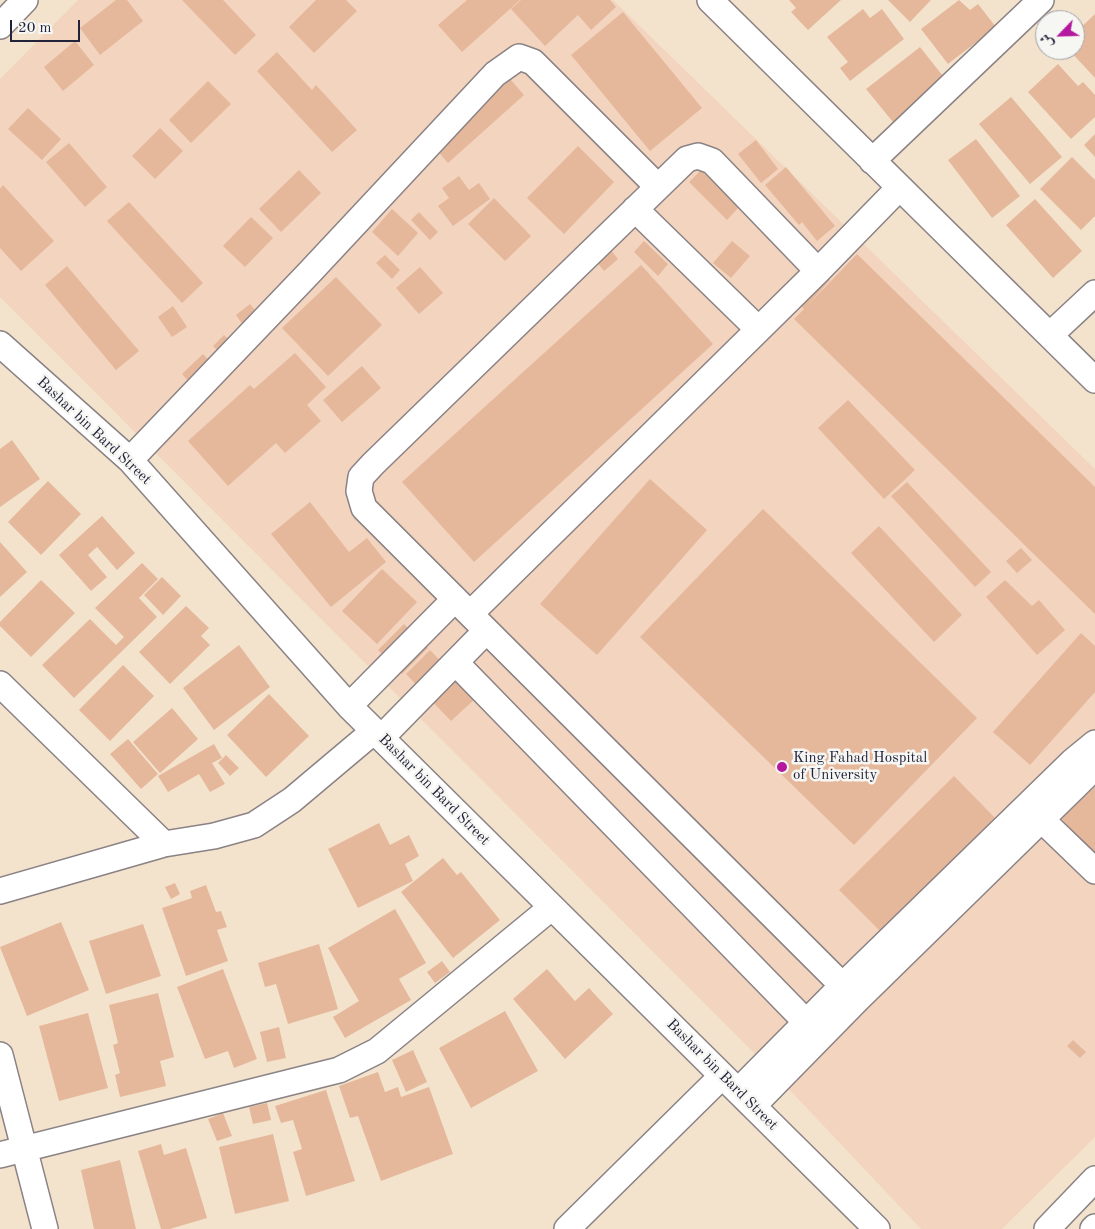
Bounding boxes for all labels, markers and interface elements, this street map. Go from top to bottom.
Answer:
scale bar [12,10,82,42]
north arrow [1035,10,1085,60]
text: 20 m [18,21,52,36]
text: ش [1038,32,1056,50]
street label: Bashar bin Bard Street [33,373,155,489]
street label: Bashar bin Bard Street [375,731,493,849]
place label: King Fahad Hospital of University [793,749,927,784]
marker: King Fahad Hospital of University [775,760,789,774]
street label: Bashar bin Bard Street [663,1016,781,1134]

